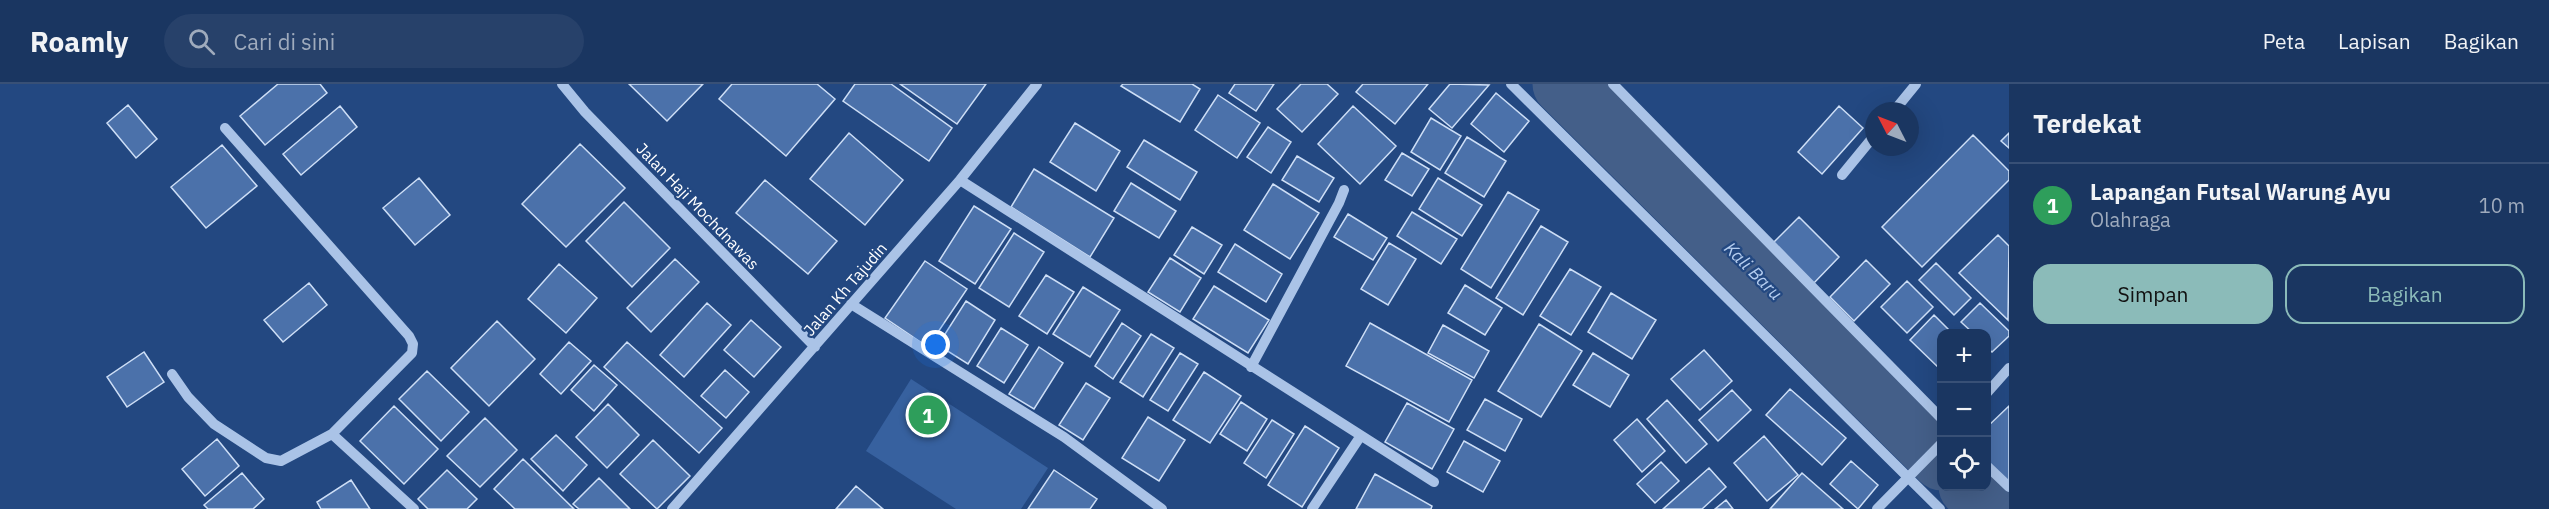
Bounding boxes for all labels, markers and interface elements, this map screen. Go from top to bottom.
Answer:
search box [164,14,584,68]
text: Roamly [30,23,128,60]
icon: search [185,25,218,58]
text: Cari di sini [233,27,335,56]
text: Peta [2263,27,2305,55]
text: Lapisan [2338,27,2411,55]
text: Bagikan [2444,27,2519,55]
north arrow [1865,102,1919,156]
text: Terdekat [2033,106,2142,140]
street label: Jalan Haji Mochdnawas [632,138,764,274]
text: Lapangan Futsal Warung Ayu [2090,177,2391,206]
text: 1 [2047,192,2059,219]
text: 10 m [2479,192,2525,219]
text: Olahraga [2090,206,2171,233]
water label: Kali Baru [1719,237,1787,305]
street label: Jalan Kh Tajudin [799,238,891,340]
button: Simpan [2033,264,2273,324]
button: Bagikan [2285,264,2525,324]
map controls [1937,329,1991,491]
button: + [1937,329,1991,383]
your location [921,330,950,359]
button: − [1937,383,1991,437]
pin: 1 [908,392,948,438]
button: locate [1937,437,1991,491]

